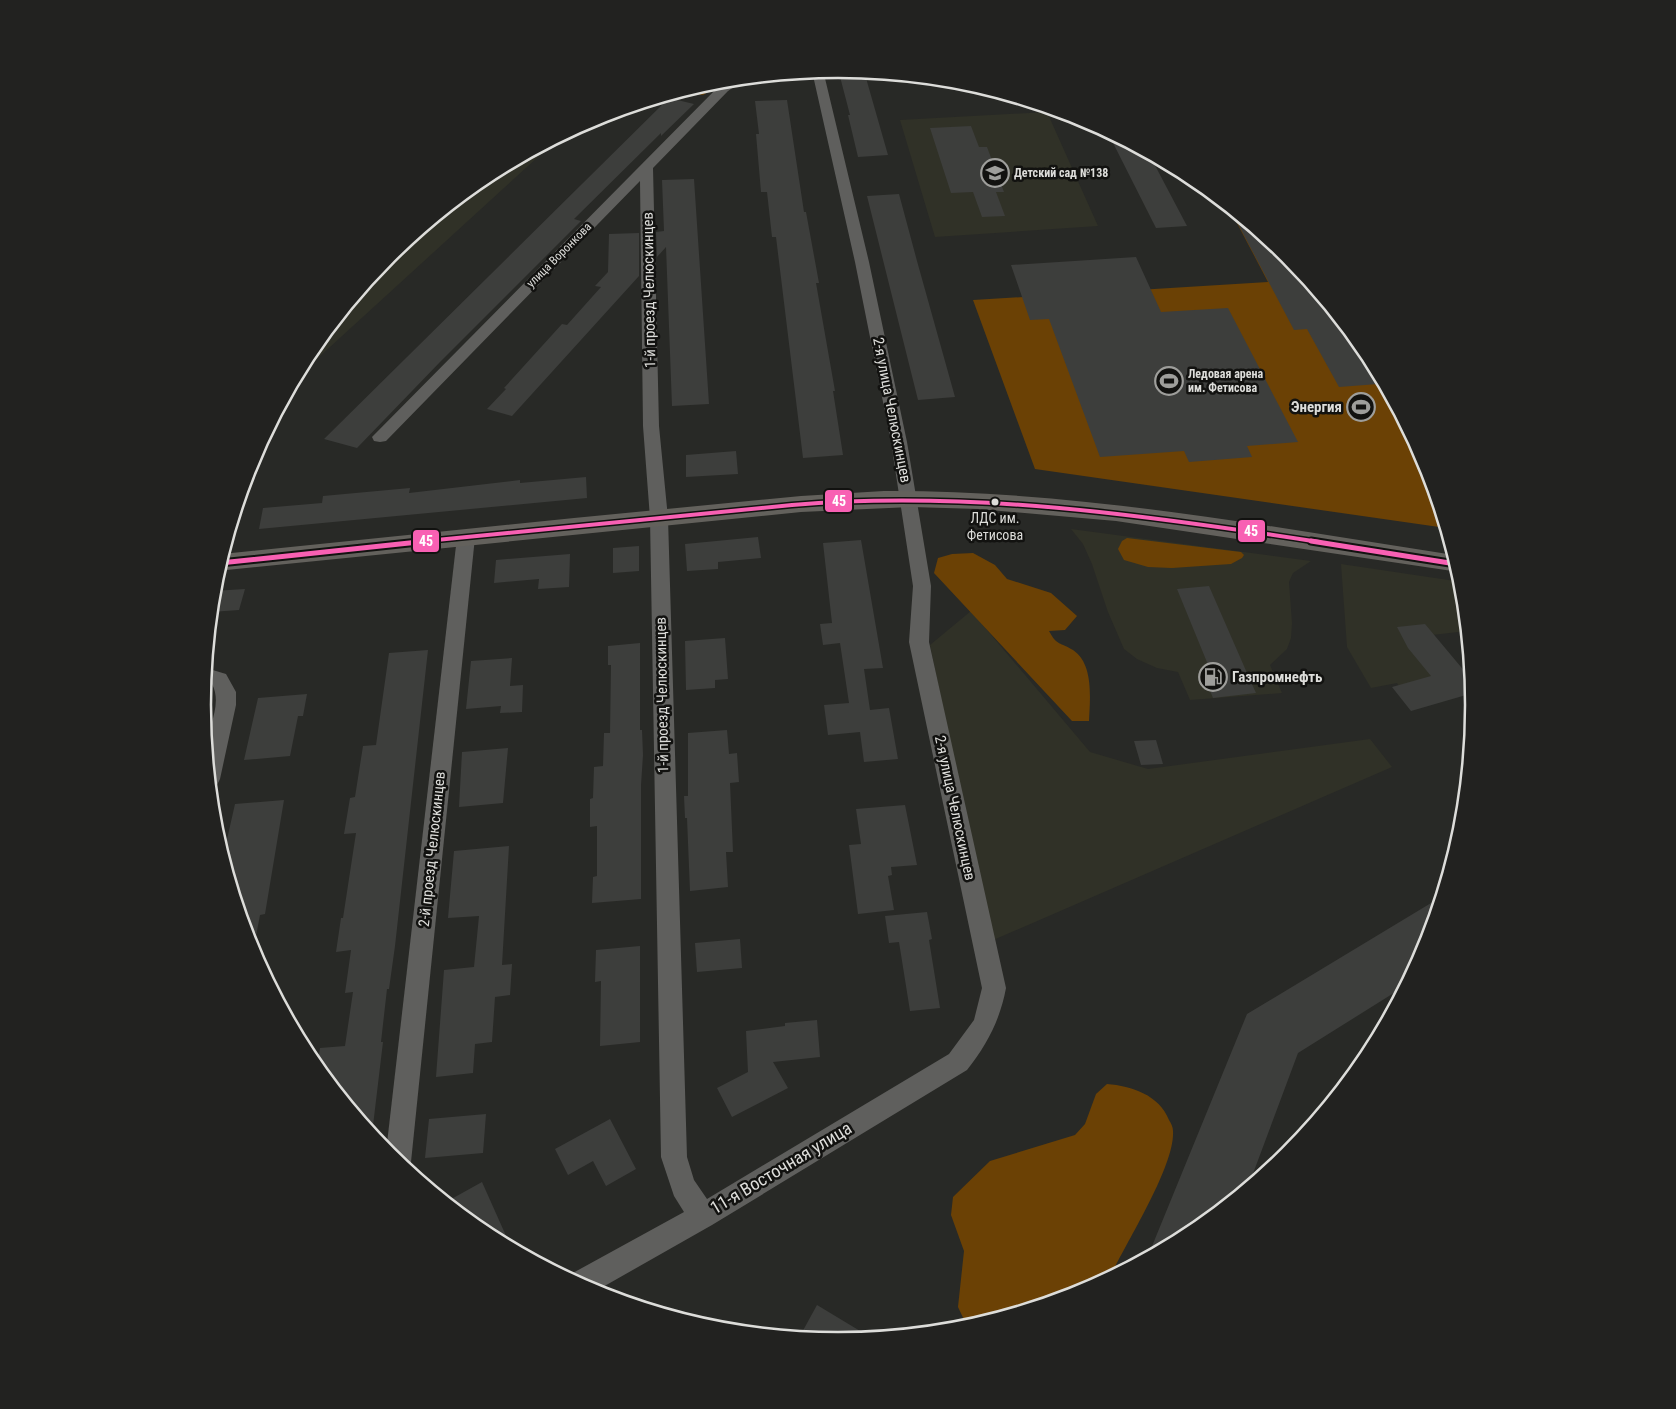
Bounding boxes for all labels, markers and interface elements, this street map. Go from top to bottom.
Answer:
school or university icon: Детский сад №138 [980,158,1010,188]
place label: Детский сад №138 [1014,166,1108,180]
street label: 1-й проезд Челюскинцев [639,212,659,368]
street label: улица Воронкова [524,220,594,290]
street label: 2-я улица Челюскинцев [869,336,915,484]
sports icon: Ледовая арена им. Фетисова [1154,366,1184,396]
place label: Ледовая арена им. Фетисова [1188,367,1263,395]
sports icon: Энергия [1346,392,1376,422]
place label: Энергия [1291,398,1342,416]
line badge: 45 [824,489,853,513]
text: 45 [832,493,846,509]
marker: ЛДС им. Фетисова [990,497,1000,507]
place label: ЛДС им. Фетисова [967,510,1023,543]
line badge: 45 [1237,519,1266,543]
text: 45 [1244,523,1258,539]
line badge: 45 [412,529,440,553]
text: 45 [419,533,433,549]
street label: 1-й проезд Челюскинцев [652,617,672,773]
fuel station icon: Газпромнефть [1198,662,1228,692]
place label: Газпромнефть [1232,668,1323,686]
street label: 2-я улица Челюскинцев [931,734,979,882]
street label: 2-й проезд Челюскинцев [415,770,449,928]
street label: 11-я Восточная улица [706,1117,855,1218]

